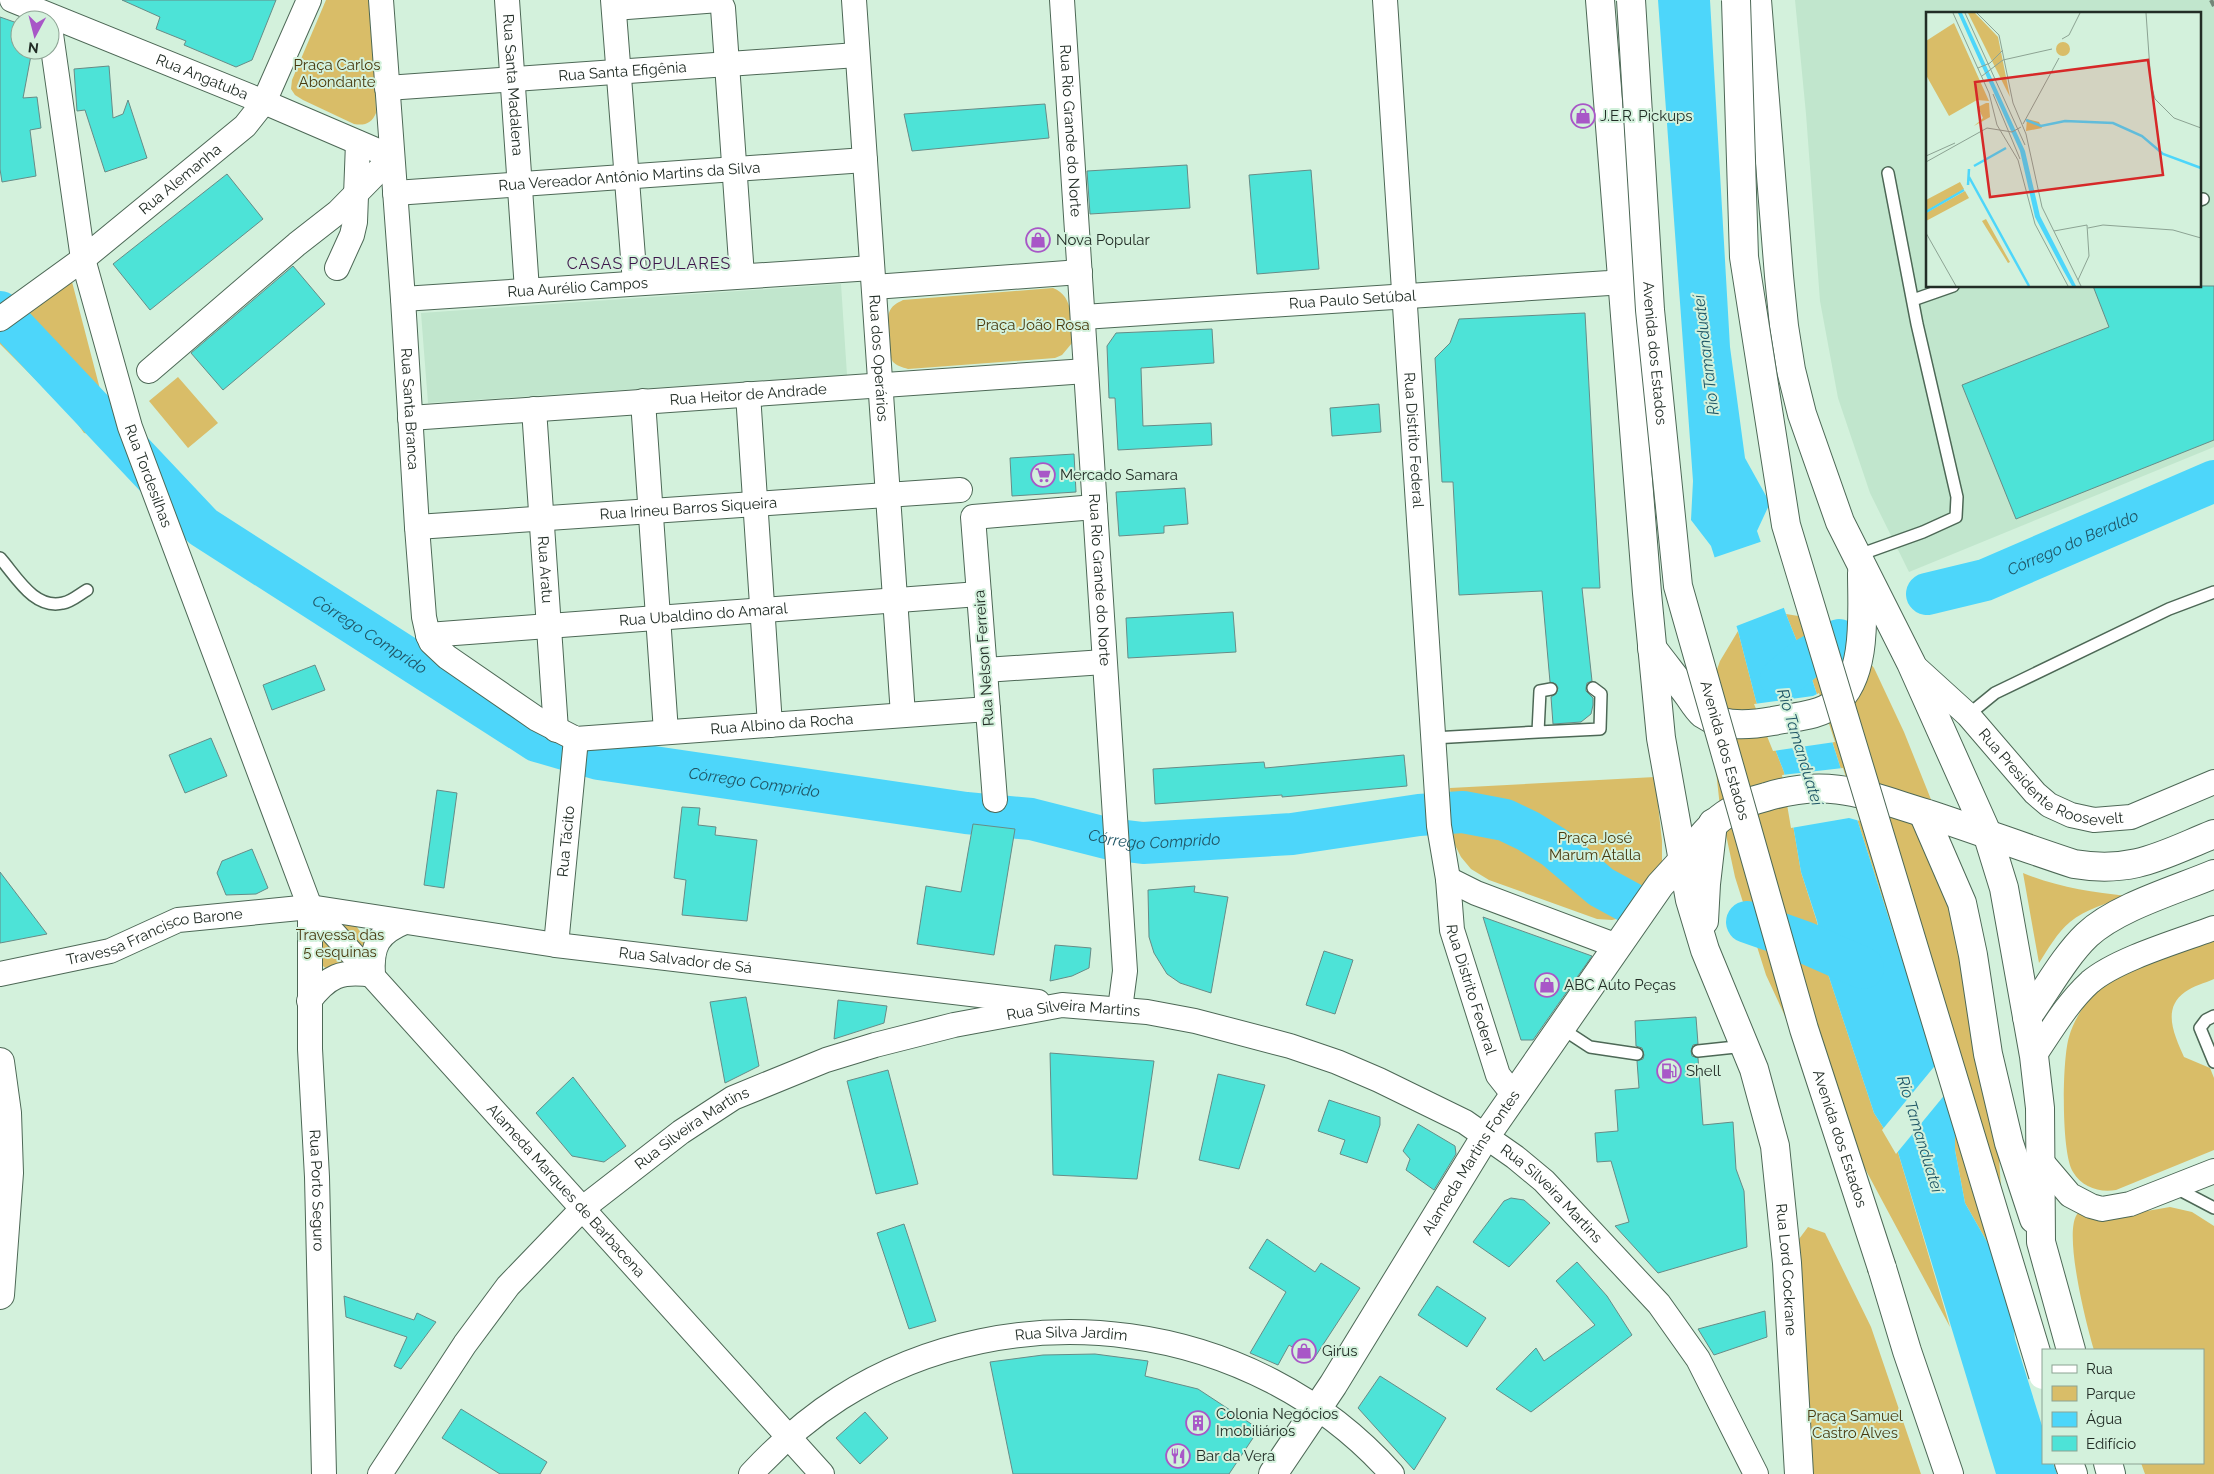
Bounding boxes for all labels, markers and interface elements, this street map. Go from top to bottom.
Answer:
north arrow [10,10,60,60]
inset map [1926,12,2202,288]
street label: Rua Santa Madalena [499,13,527,156]
text: N [27,39,40,56]
street label: Rua Rio Grande do Norte [1056,44,1085,218]
street label: Rua Angatuba [153,50,251,104]
park label: Praça Carlos Abondante [294,56,380,91]
street label: Rua Santa Efigênia [558,58,687,85]
shop icon: J.E.R. Pickups [1570,103,1596,129]
place label: J.E.R. Pickups [1600,107,1693,125]
street label: Rua Alemanha [135,140,225,218]
street label: Rua Vereador Antônio Martins da Silva [498,158,761,195]
shop icon: Nova Popular [1025,227,1051,253]
place label: Nova Popular [1056,231,1150,249]
district label: CASAS POPULARES [567,254,731,273]
street label: Rua Aurélio Campos [507,274,648,301]
street label: Avenida dos Estados [1639,281,1671,426]
street label: Rua Paulo Setúbal [1288,286,1417,313]
water label: Rio Tamanduateí [1689,292,1723,416]
street label: Rua dos Operários [865,294,892,422]
park label: Praça João Rosa [976,316,1090,334]
street label: Rua Santa Branca [397,347,422,471]
street label: Rua Distrito Federal [1400,372,1427,509]
street label: Rua Heitor de Andrade [669,380,828,409]
street label: Rua Tordesilhas [121,422,176,530]
supermarket icon: Mercado Samara [1030,462,1056,488]
place label: Mercado Samara [1060,466,1178,484]
street label: Rua Irineu Barros Siqueira [599,493,778,524]
street label: Rua Rio Grande do Norte [1085,493,1114,667]
water label: Córrego do Beraldo [2004,505,2141,579]
street label: Rua Aratu [534,535,556,604]
street label: Rua Nelson Ferreira [970,589,998,727]
water label: Córrego Comprido [309,590,431,678]
street label: Rua Ubaldino do Amaral [618,599,789,630]
street label: Avenida dos Estados [1696,679,1753,822]
water label: Rio Tamanduateí [1773,686,1827,809]
street label: Rua Albino da Rocha [710,710,854,738]
street label: Rua Presidente Roosevelt [1975,725,2124,830]
water label: Córrego Comprido [687,763,821,801]
street label: Rua Tácito [554,805,578,878]
water label: Córrego Comprido [1086,824,1221,853]
park label: Praça José Marum Atalla [1549,829,1641,864]
street label: Travessa Francisco Barone [65,905,244,969]
street label: Rua Distrito Federal [1443,924,1500,1058]
park label: Travessa das 5 esquinas [296,926,384,961]
street label: Rua Salvador de Sá [618,943,753,977]
shop icon: ABC Auto Peças [1534,972,1560,998]
place label: ABC Auto Peças [1564,976,1676,994]
street label: Rua Silveira Martins [1005,996,1141,1024]
fuel station icon: Shell [1656,1058,1682,1084]
place label: Shell [1686,1062,1722,1080]
street label: Avenida dos Estados [1809,1067,1871,1210]
water label: Rio Tamanduateí [1893,1073,1947,1196]
street label: Rua Silveira Martins [631,1083,752,1174]
street label: Alameda Martins Fontes [1418,1087,1524,1238]
street label: Alameda Marques de Barbacena [483,1100,649,1281]
street label: Rua Porto Seguro [305,1129,328,1252]
street label: Rua Silveira Martins [1497,1141,1606,1247]
street label: Rua Lord Cockrane [1772,1203,1800,1337]
street label: Rua Silva Jardim [1014,1323,1129,1345]
shop icon: Girus [1291,1338,1317,1364]
place label: Girus [1322,1342,1357,1360]
legend [2042,1349,2204,1464]
text: Rua [2086,1360,2113,1378]
text: Parque [2086,1385,2136,1403]
place label: Colonia Negócios Imobiliários [1216,1405,1338,1440]
park label: Praça Samuel Castro Alves [1807,1407,1904,1442]
building icon: Colonia Negócios Imobiliários [1185,1410,1211,1436]
text: Água [2086,1410,2122,1428]
text: Edifício [2086,1435,2136,1453]
restaurant icon: Bar da Vera [1165,1443,1191,1469]
place label: Bar da Vera [1196,1447,1275,1465]

